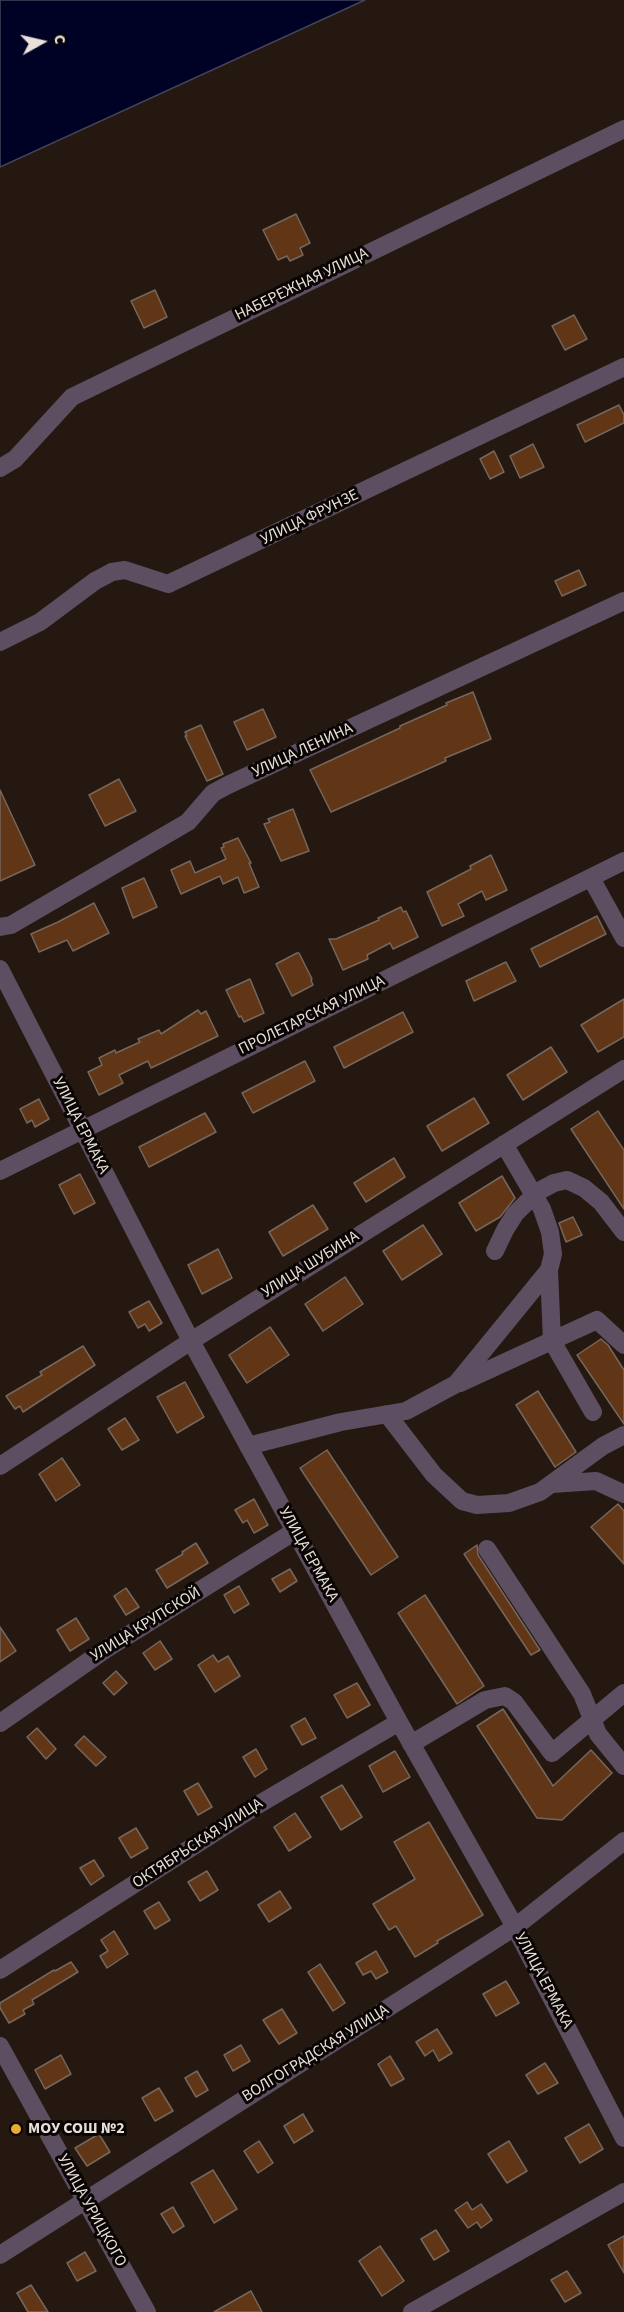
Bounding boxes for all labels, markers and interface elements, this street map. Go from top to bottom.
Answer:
north arrow [12,12,72,72]
text: С [48,33,71,46]
street label: НАБЕРЕЖНАЯ УЛИЦА [232,244,372,326]
street label: УЛИЦА ФРУНЗЕ [258,486,362,550]
street label: УЛИЦА ЛЕНИНА [250,719,356,783]
street label: ПРОЛЕТАРСКАЯ УЛИЦА [236,972,388,1060]
street label: УЛИЦА ЕРМАКА [47,1075,113,1177]
street label: УЛИЦА ШУБИНА [259,1227,363,1303]
street label: УЛИЦА ЕРМАКА [274,1504,342,1606]
street label: УЛИЦА КРУПСКОЙ [87,1583,205,1667]
street label: ОКТЯБРЬСКАЯ УЛИЦА [129,1795,267,1893]
street label: УЛИЦА ЕРМАКА [510,1930,576,2032]
street label: ВОЛГОГРАДСКАЯ УЛИЦА [239,2001,393,2107]
place label: МОУ СОШ №2 [28,2119,125,2139]
marker: МОУ СОШ №2 [9,2122,23,2136]
street label: УЛИЦА УРИЦКОГО [52,2151,130,2271]

